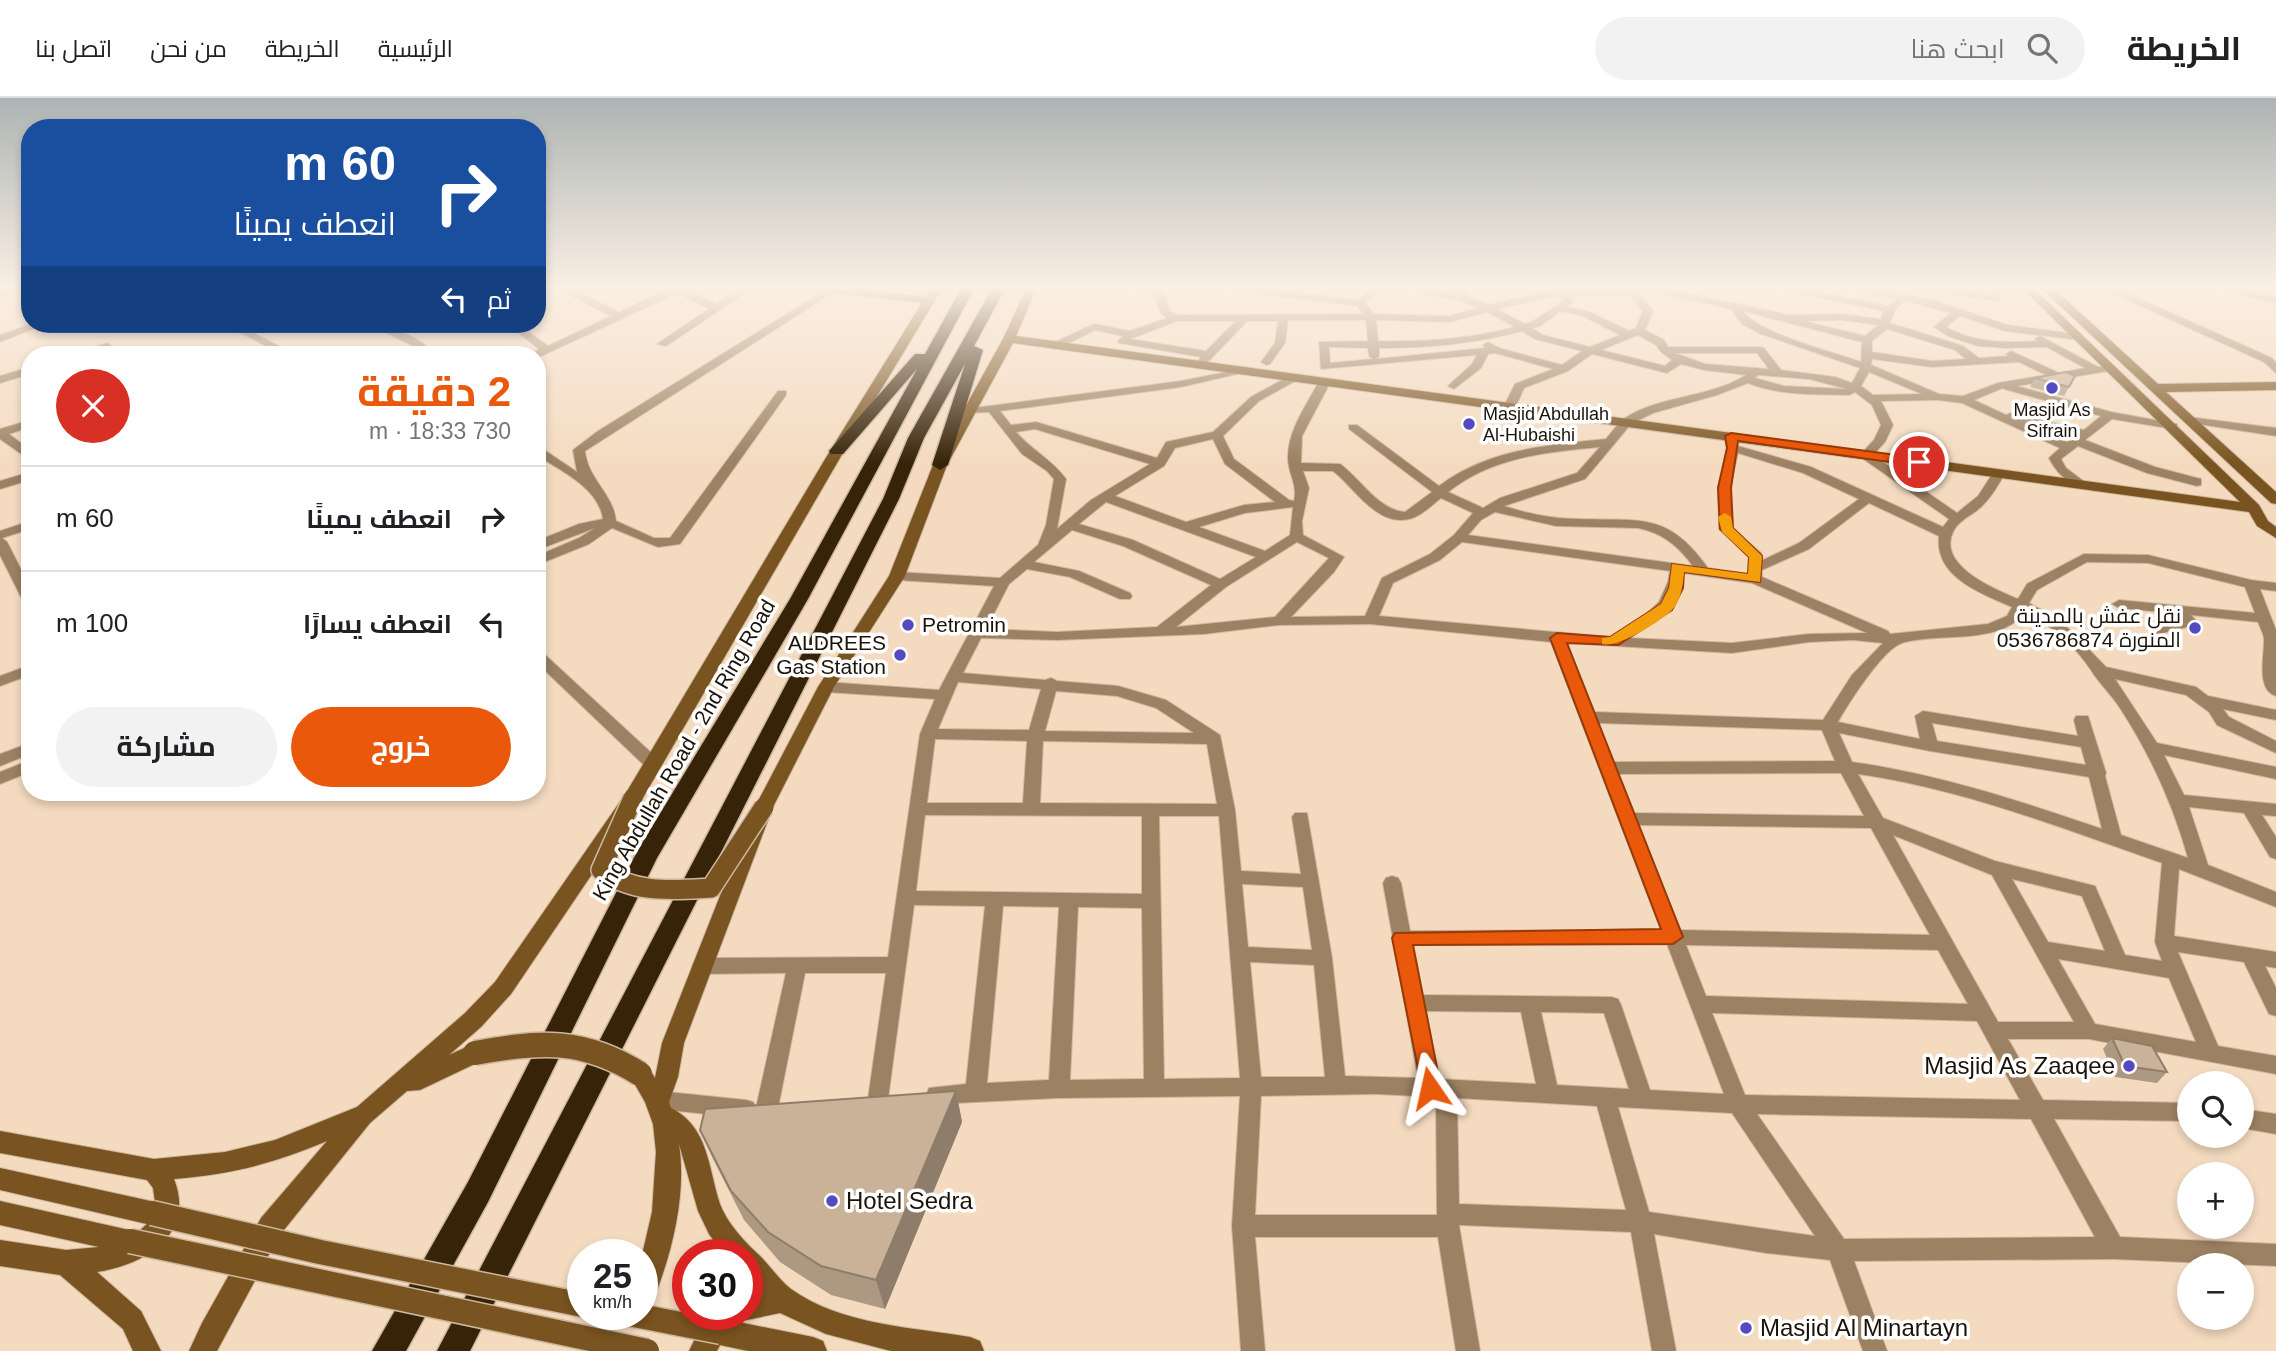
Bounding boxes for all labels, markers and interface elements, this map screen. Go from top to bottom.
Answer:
search box [1595,17,2085,80]
icon: search [2023,29,2061,67]
text: الخريطة [2127,30,2241,67]
text: ابحث هنا [1911,34,2005,64]
text: اتصل بنا [35,35,112,62]
text: من نحن [150,35,227,62]
text: الخريطة [265,35,340,62]
text: الرئيسية [378,35,453,62]
text: 60 m [284,136,396,190]
icon: right [420,147,511,238]
text: انعطف يمينًا [233,206,396,242]
icon: left [435,280,473,318]
text: ثم [487,285,511,315]
text: 2 دقيقة [357,368,511,415]
button: close [56,369,130,443]
marker: Masjid As Sifrain [2044,380,2060,396]
place label: Masjid As Sifrain [2013,400,2091,441]
place label: Masjid Abdullah Al-Hubaishi [1483,404,1609,445]
marker: Masjid Abdullah Al-Hubaishi [1461,416,1477,432]
text: 730 m · 18:33 [369,418,511,444]
pin [1889,432,1949,492]
icon: arrive [1900,443,1938,481]
icon: right [473,500,511,538]
text: 60 m [56,503,114,533]
text: انعطف يمينًا [306,504,452,534]
street label: King Abdullah Road - 2nd Ring Road [588,595,779,904]
place label: نقل عفش بالمدينة المنورة 0536786874 [1997,604,2181,652]
icon: left [473,605,511,643]
text: 100 m [56,608,128,638]
text: انعطف يسارًا [303,609,452,639]
place label: Petromin [922,613,1006,636]
marker: Petromin [900,617,916,633]
marker: نقل عفش بالمدينة المنورة 0536786874 [2187,620,2203,636]
place label: ALDREES Gas Station [776,631,886,678]
marker: ALDREES Gas Station [892,647,908,663]
button: مشاركة [56,707,277,787]
button: خروج [291,707,511,787]
position arrow [1393,1051,1467,1125]
place label: Masjid As Zaaqee [1924,1052,2115,1079]
marker: Masjid As Zaaqee [2121,1058,2137,1074]
map controls [2177,1071,2254,1330]
button: search [2177,1071,2254,1148]
button: + [2177,1162,2254,1239]
place label: Hotel Sedra [846,1187,973,1214]
marker: Hotel Sedra [824,1193,840,1209]
speed limit sign: 30 [672,1239,763,1330]
button: − [2177,1253,2254,1330]
text: 25 [593,1256,632,1295]
text: km/h [593,1292,632,1312]
place label: Masjid Al Minartayn [1760,1314,1968,1341]
marker: Masjid Al Minartayn [1738,1320,1754,1336]

